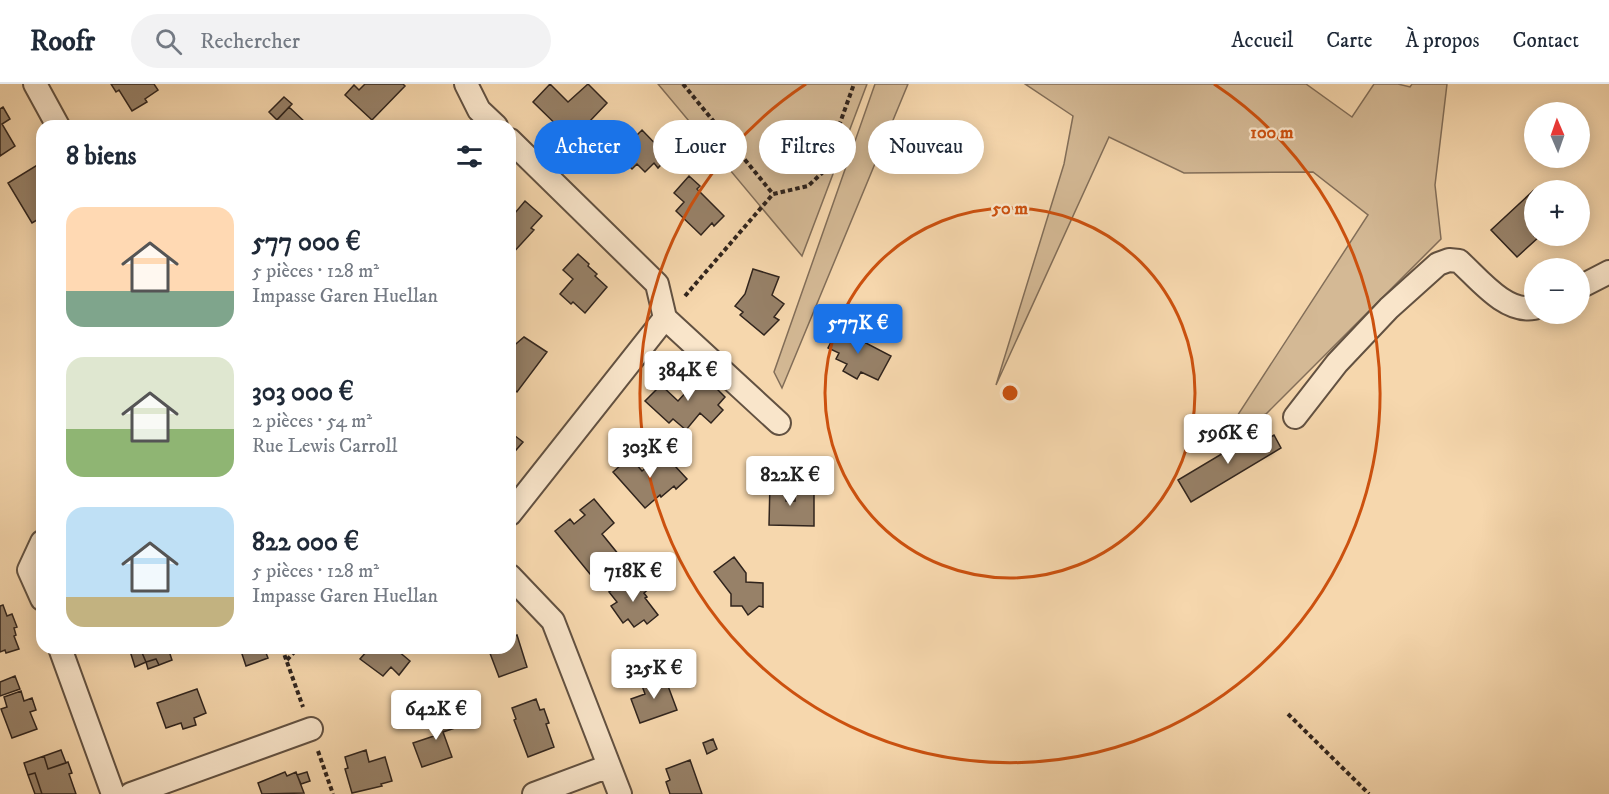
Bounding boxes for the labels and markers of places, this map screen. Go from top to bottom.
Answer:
pin: 577K € [809,304,907,355]
pin: 384K € [639,351,737,402]
centre of rings [1000,383,1020,403]
pin: 596K € [1179,414,1277,465]
pin: 303K € [601,428,699,479]
pin: 822K € [741,456,839,507]
pin: 718K € [584,552,682,603]
pin: 325K € [605,649,703,700]
pin: 642K € [387,690,485,741]

